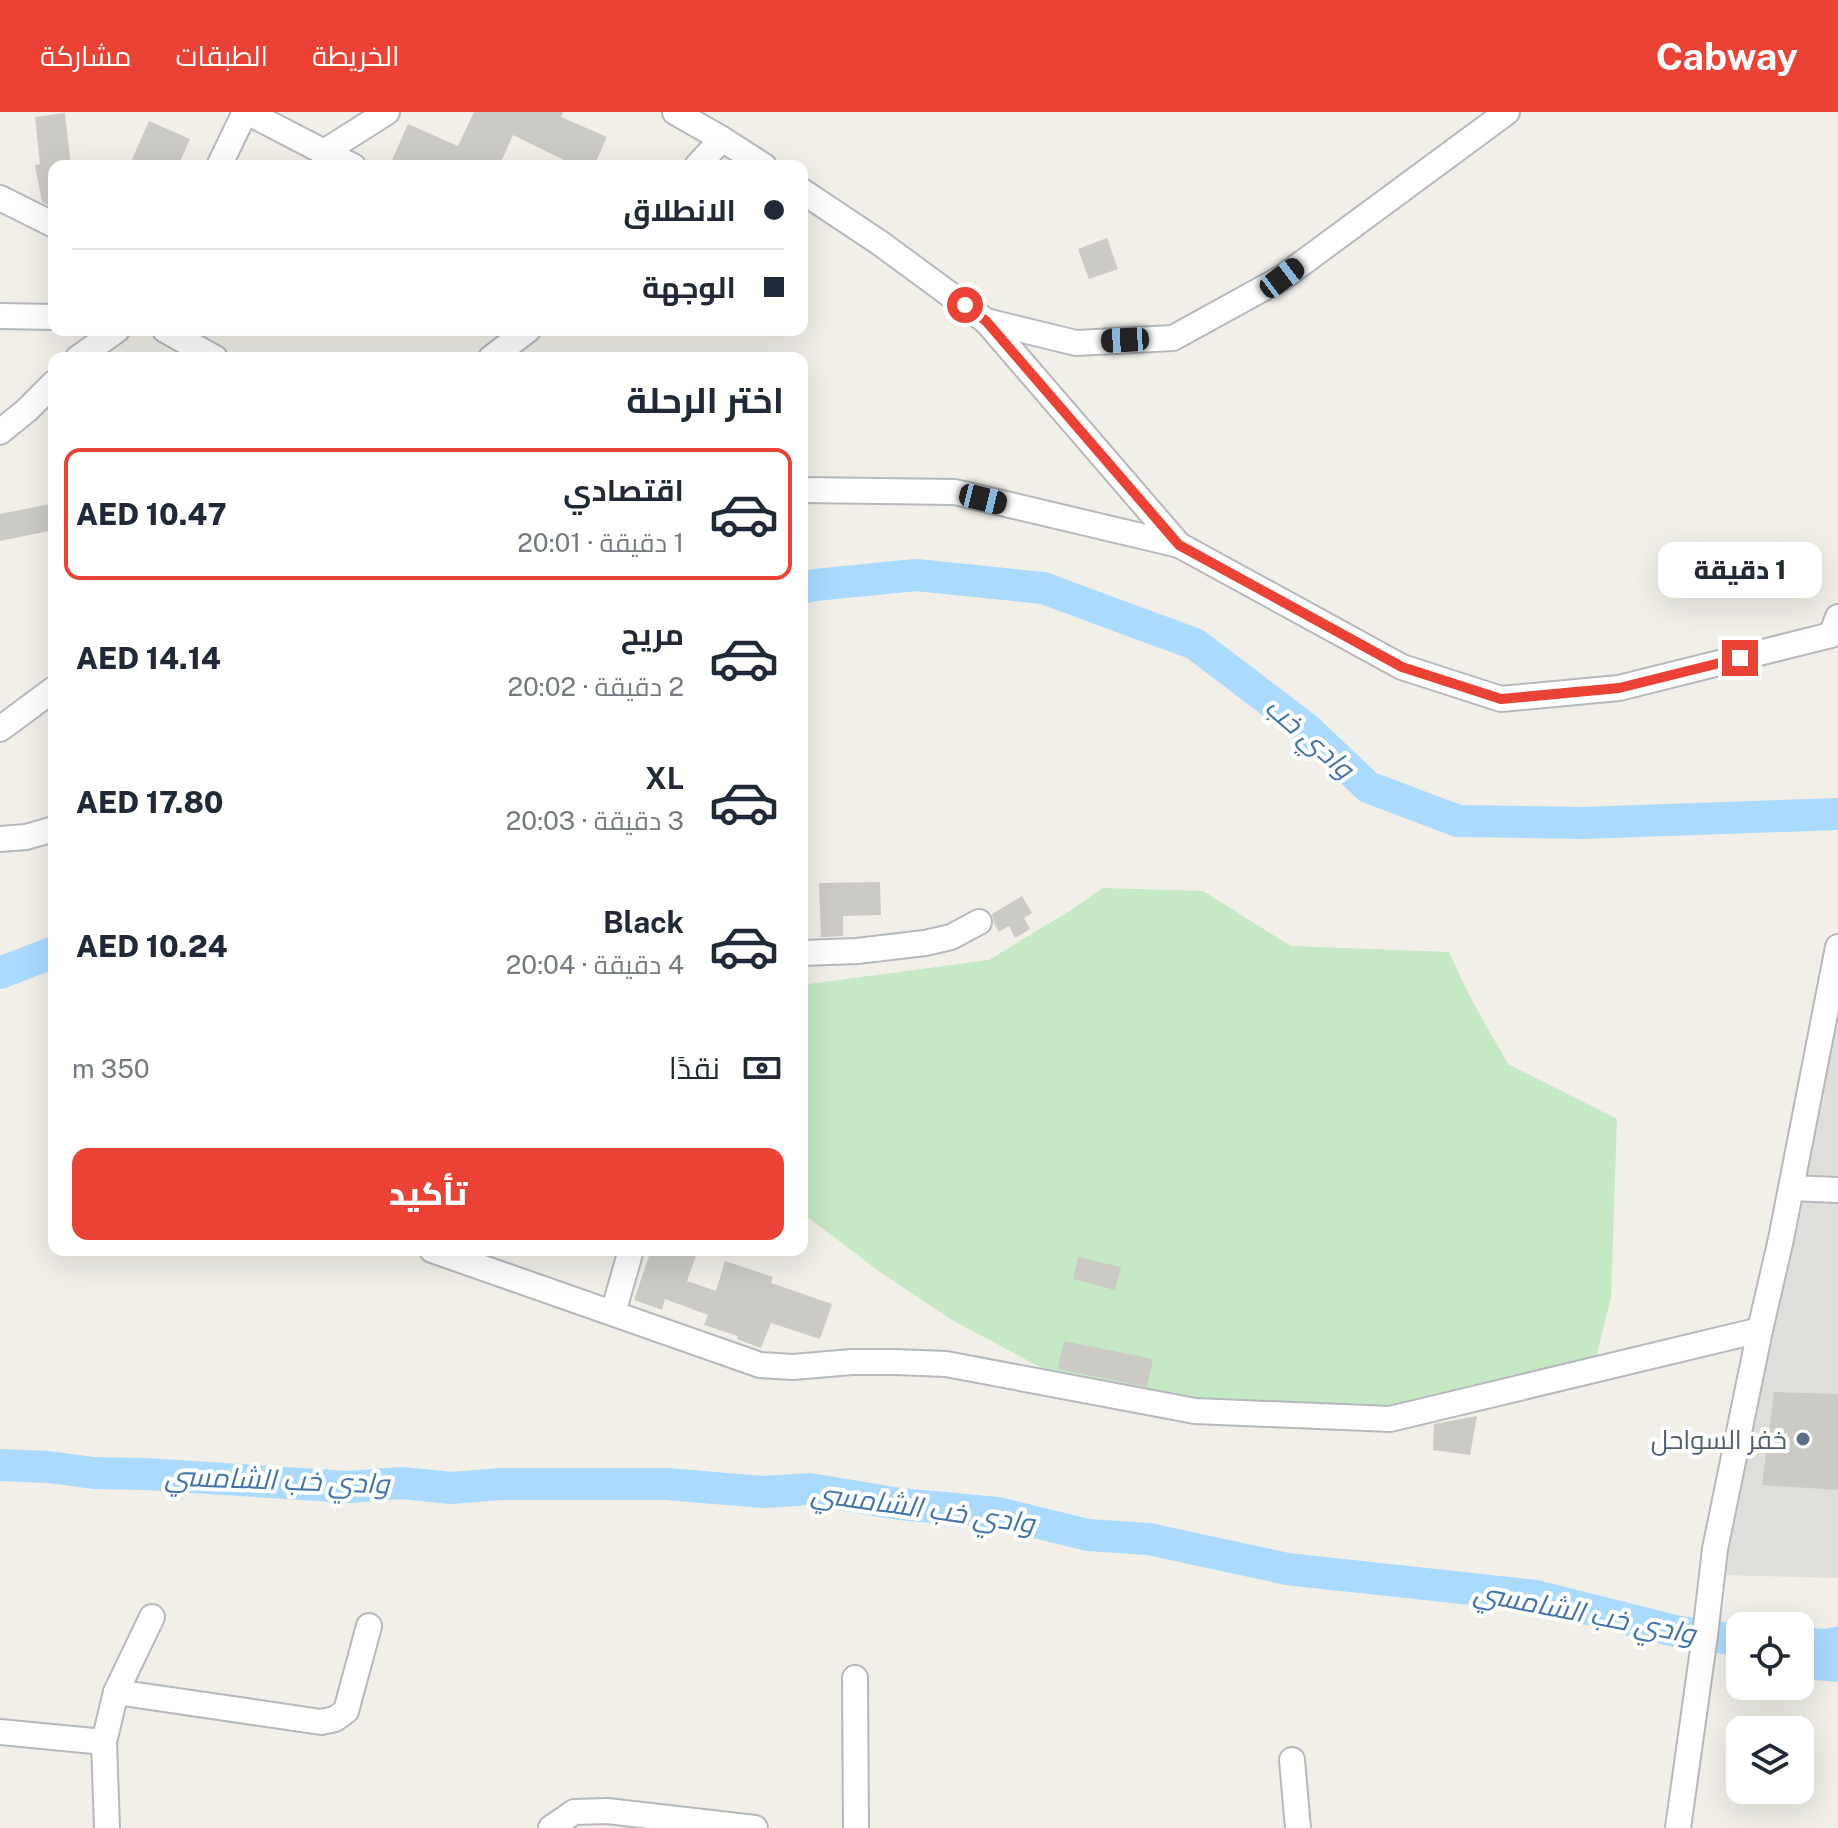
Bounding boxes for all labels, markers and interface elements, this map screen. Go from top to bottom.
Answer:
text: Cabway [1656,34,1798,79]
text: مشاركة [40,39,131,72]
text: الطبقات [175,39,268,72]
text: الخريطة [312,39,399,72]
text: الانطلاق [623,192,736,228]
car [1256,254,1308,302]
text: الوجهة [642,269,736,305]
route start [947,287,983,323]
car [1100,327,1150,353]
text: اختر الرحلة [626,379,784,421]
text: اقتصادي [563,472,684,508]
icon: car [708,478,780,550]
car [957,482,1009,516]
text: AED 10.47 [76,496,227,532]
text: 1 دقيقة · 20:01 [517,527,684,558]
callout: 1 دقيقة [1658,542,1822,598]
text: 1 دقيقة [1694,554,1786,585]
text: مريح [621,616,684,652]
icon: car [708,622,780,694]
text: AED 14.14 [76,640,221,676]
route end [1722,640,1758,676]
text: 2 دقيقة · 20:02 [507,671,684,702]
water label: وادي خب [1254,690,1362,791]
text: XL [645,760,684,796]
icon: car [708,766,780,838]
text: AED 17.80 [76,784,224,820]
text: 3 دقيقة · 20:03 [506,805,684,836]
text: Black [603,904,684,940]
icon: car [708,910,780,982]
text: AED 10.24 [76,928,228,964]
text: 4 دقيقة · 20:04 [506,949,684,980]
icon: cash [740,1046,784,1090]
text: نقدًا [669,1050,720,1086]
text: 350 m [72,1053,150,1084]
button: تأكيد [72,1148,784,1240]
place label: خفر السواحل [1651,1424,1787,1456]
marker: خفر السواحل [1794,1430,1812,1448]
water label: وادي خب الشامسي [164,1459,392,1506]
water label: وادي خب الشامسي [808,1475,1038,1546]
water label: وادي خب الشامسي [1470,1574,1700,1657]
map controls [1726,1612,1814,1804]
button: locate [1726,1612,1814,1700]
button: layers [1726,1716,1814,1804]

